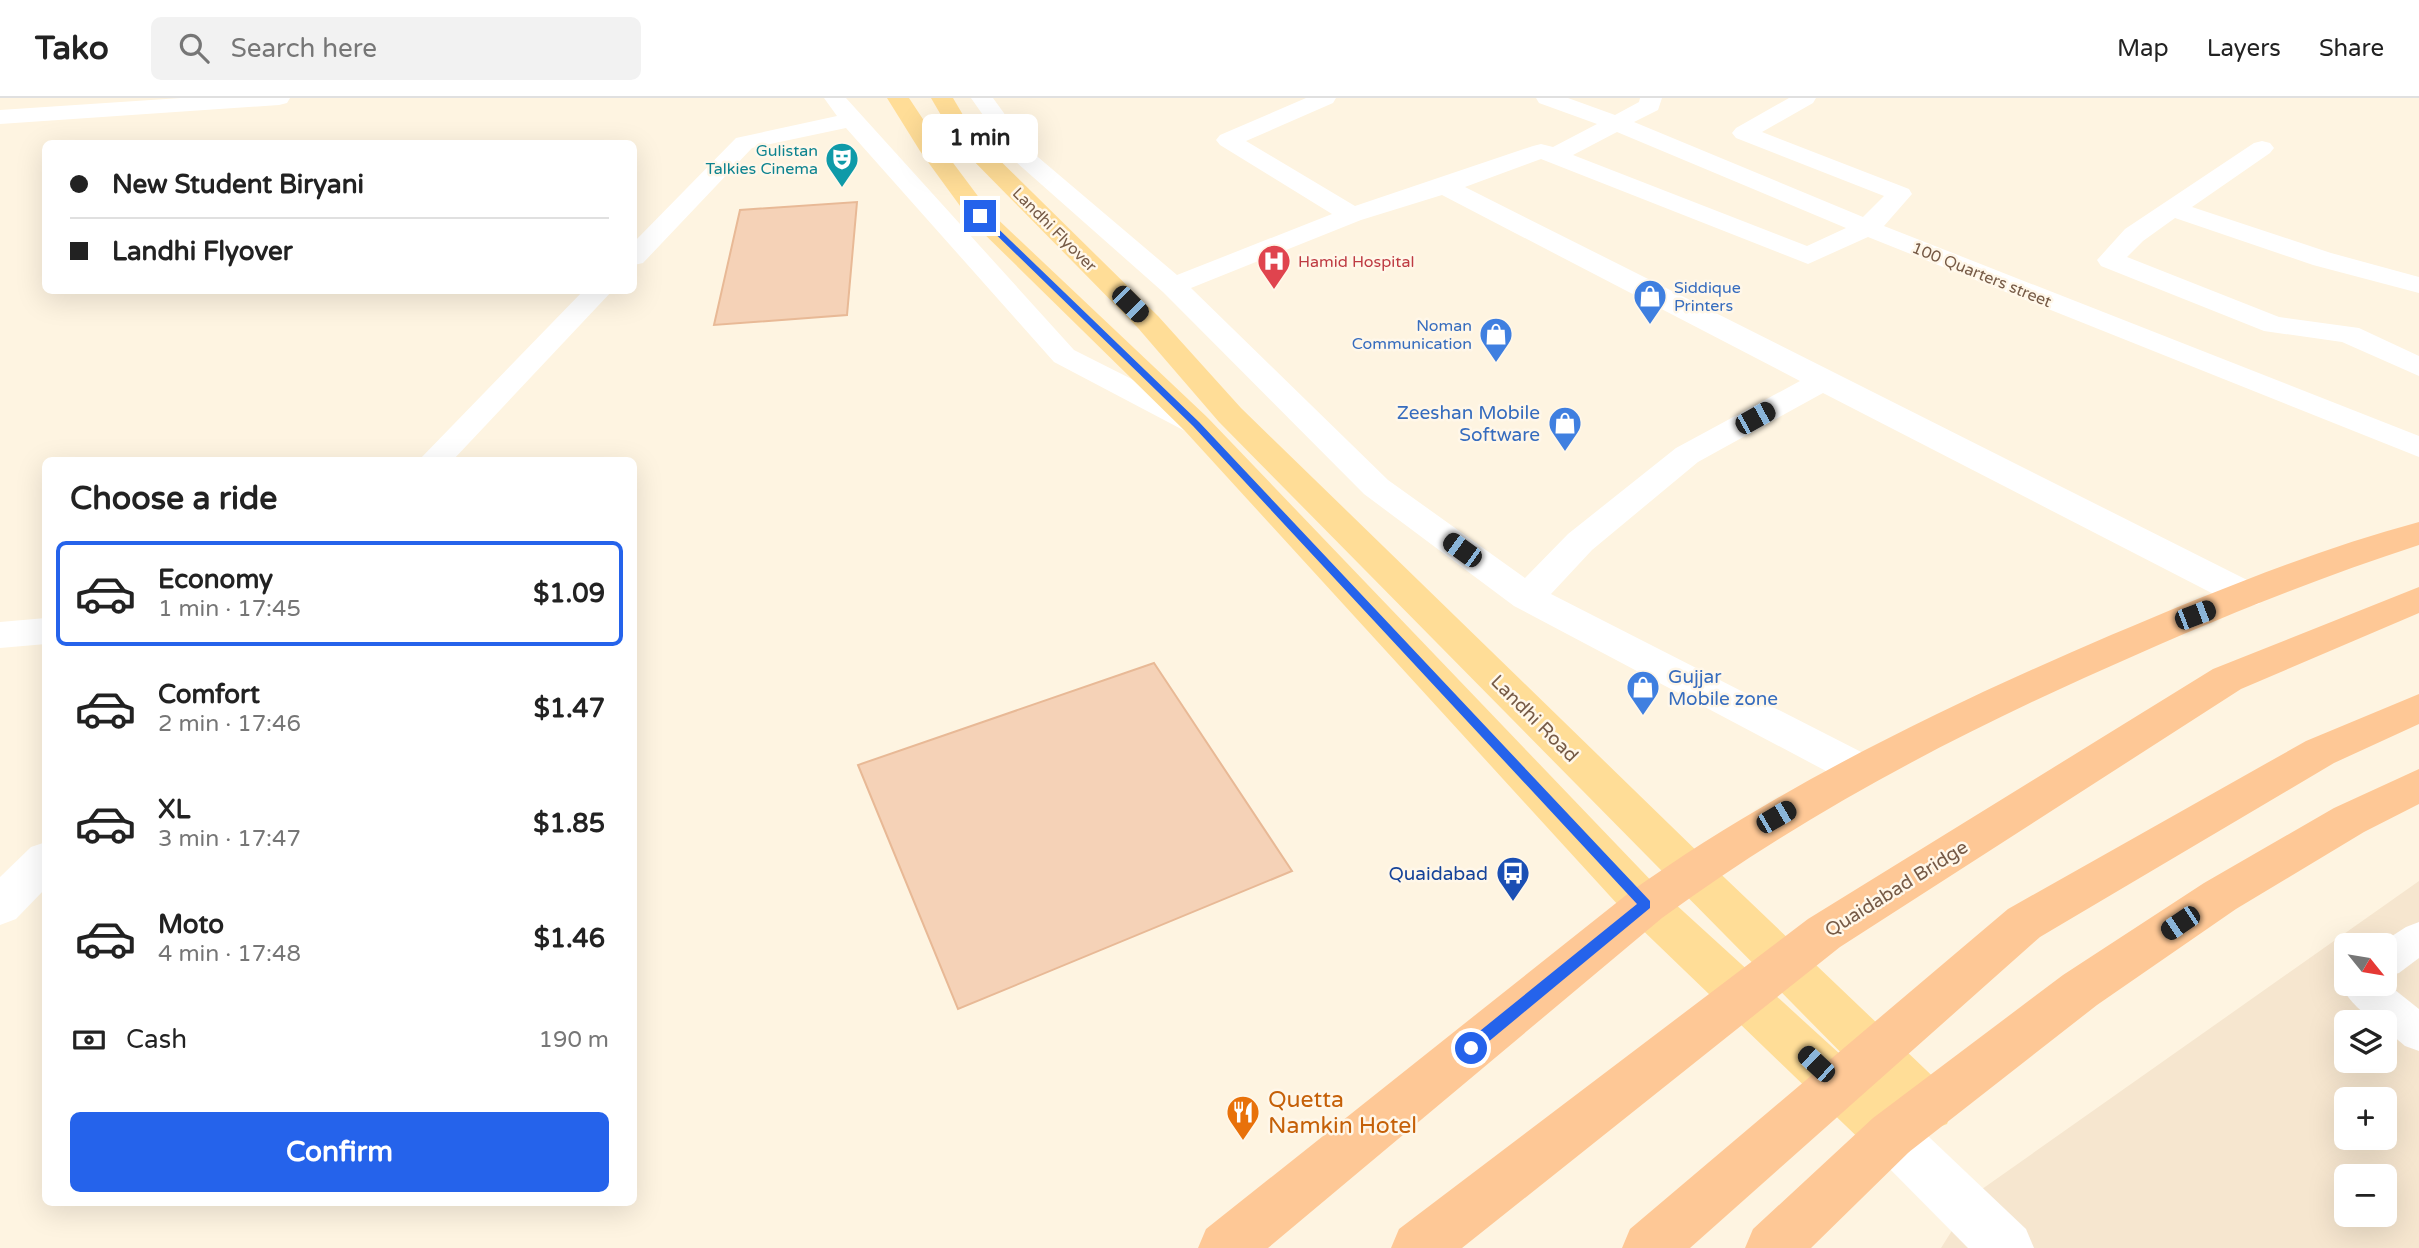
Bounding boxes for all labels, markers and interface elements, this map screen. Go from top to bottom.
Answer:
search box [151,17,641,80]
text: Tako [35,29,109,68]
icon: search [175,29,213,67]
text: Search here [231,33,377,64]
text: Map [2117,34,2169,63]
text: Layers [2207,34,2281,63]
text: Share [2319,34,2384,63]
callout: 1 min [922,115,1038,164]
text: 1 min [949,124,1011,152]
theatre icon: Gulistan Talkies Cinema [823,140,861,189]
place label: Gulistan Talkies Cinema [705,141,818,179]
text: New Student Biryani [112,169,364,200]
street label: Landhi Flyover [1008,183,1101,277]
route end [964,200,996,232]
text: Landhi Flyover [112,236,293,267]
street label: 100 Quarters street [1909,238,2054,312]
hospital icon: Hamid Hospital [1255,242,1293,291]
place label: Hamid Hospital [1298,252,1414,272]
shop icon: Siddique Printers [1631,277,1669,326]
place label: Siddique Printers [1674,278,1741,316]
car [1108,282,1153,326]
shop icon: Noman Communication [1477,315,1515,364]
place label: Noman Communication [1352,316,1472,354]
car [1732,399,1779,437]
place label: Zeeshan Mobile Software [1397,402,1540,446]
shop icon: Zeeshan Mobile Software [1546,404,1584,453]
text: Choose a ride [70,480,277,518]
car [1439,529,1486,571]
icon: car [74,562,137,625]
text: Economy [158,564,273,595]
text: $1.09 [533,578,605,609]
text: 1 min · 17:45 [158,595,301,623]
car [2172,598,2219,632]
place label: Gujjar Mobile zone [1668,666,1778,710]
shop icon: Gujjar Mobile zone [1624,668,1662,717]
street label: Landhi Road [1486,671,1582,767]
icon: car [74,677,137,740]
text: Comfort [158,679,260,710]
text: $1.47 [534,693,605,724]
text: 2 min · 17:46 [158,710,301,738]
icon: car [74,792,137,855]
text: XL [158,794,190,825]
car [1753,797,1800,837]
text: $1.85 [533,808,605,839]
text: 3 min · 17:47 [158,825,301,853]
street label: Quaidabad Bridge [1821,836,1972,942]
bus stop icon: Quaidabad [1494,854,1532,903]
place label: Quaidabad [1388,863,1488,885]
car [2157,903,2204,943]
icon: car [74,907,137,970]
text: Moto [158,909,224,940]
text: $1.46 [534,923,605,954]
north arrow [2334,933,2398,996]
map controls [2334,933,2397,1227]
text: 4 min · 17:48 [158,940,301,968]
button: layers [2334,1010,2397,1073]
icon: cash [70,1021,108,1059]
text: Cash [126,1024,187,1055]
text: 190 m [539,1026,609,1054]
route start [1455,1032,1487,1064]
car [1794,1042,1839,1086]
place label: Quetta Namkin Hotel [1268,1086,1417,1140]
button: + [2334,1087,2397,1150]
restaurant icon: Quetta Namkin Hotel [1224,1093,1262,1142]
button: Confirm [70,1112,609,1192]
button: − [2334,1164,2397,1227]

